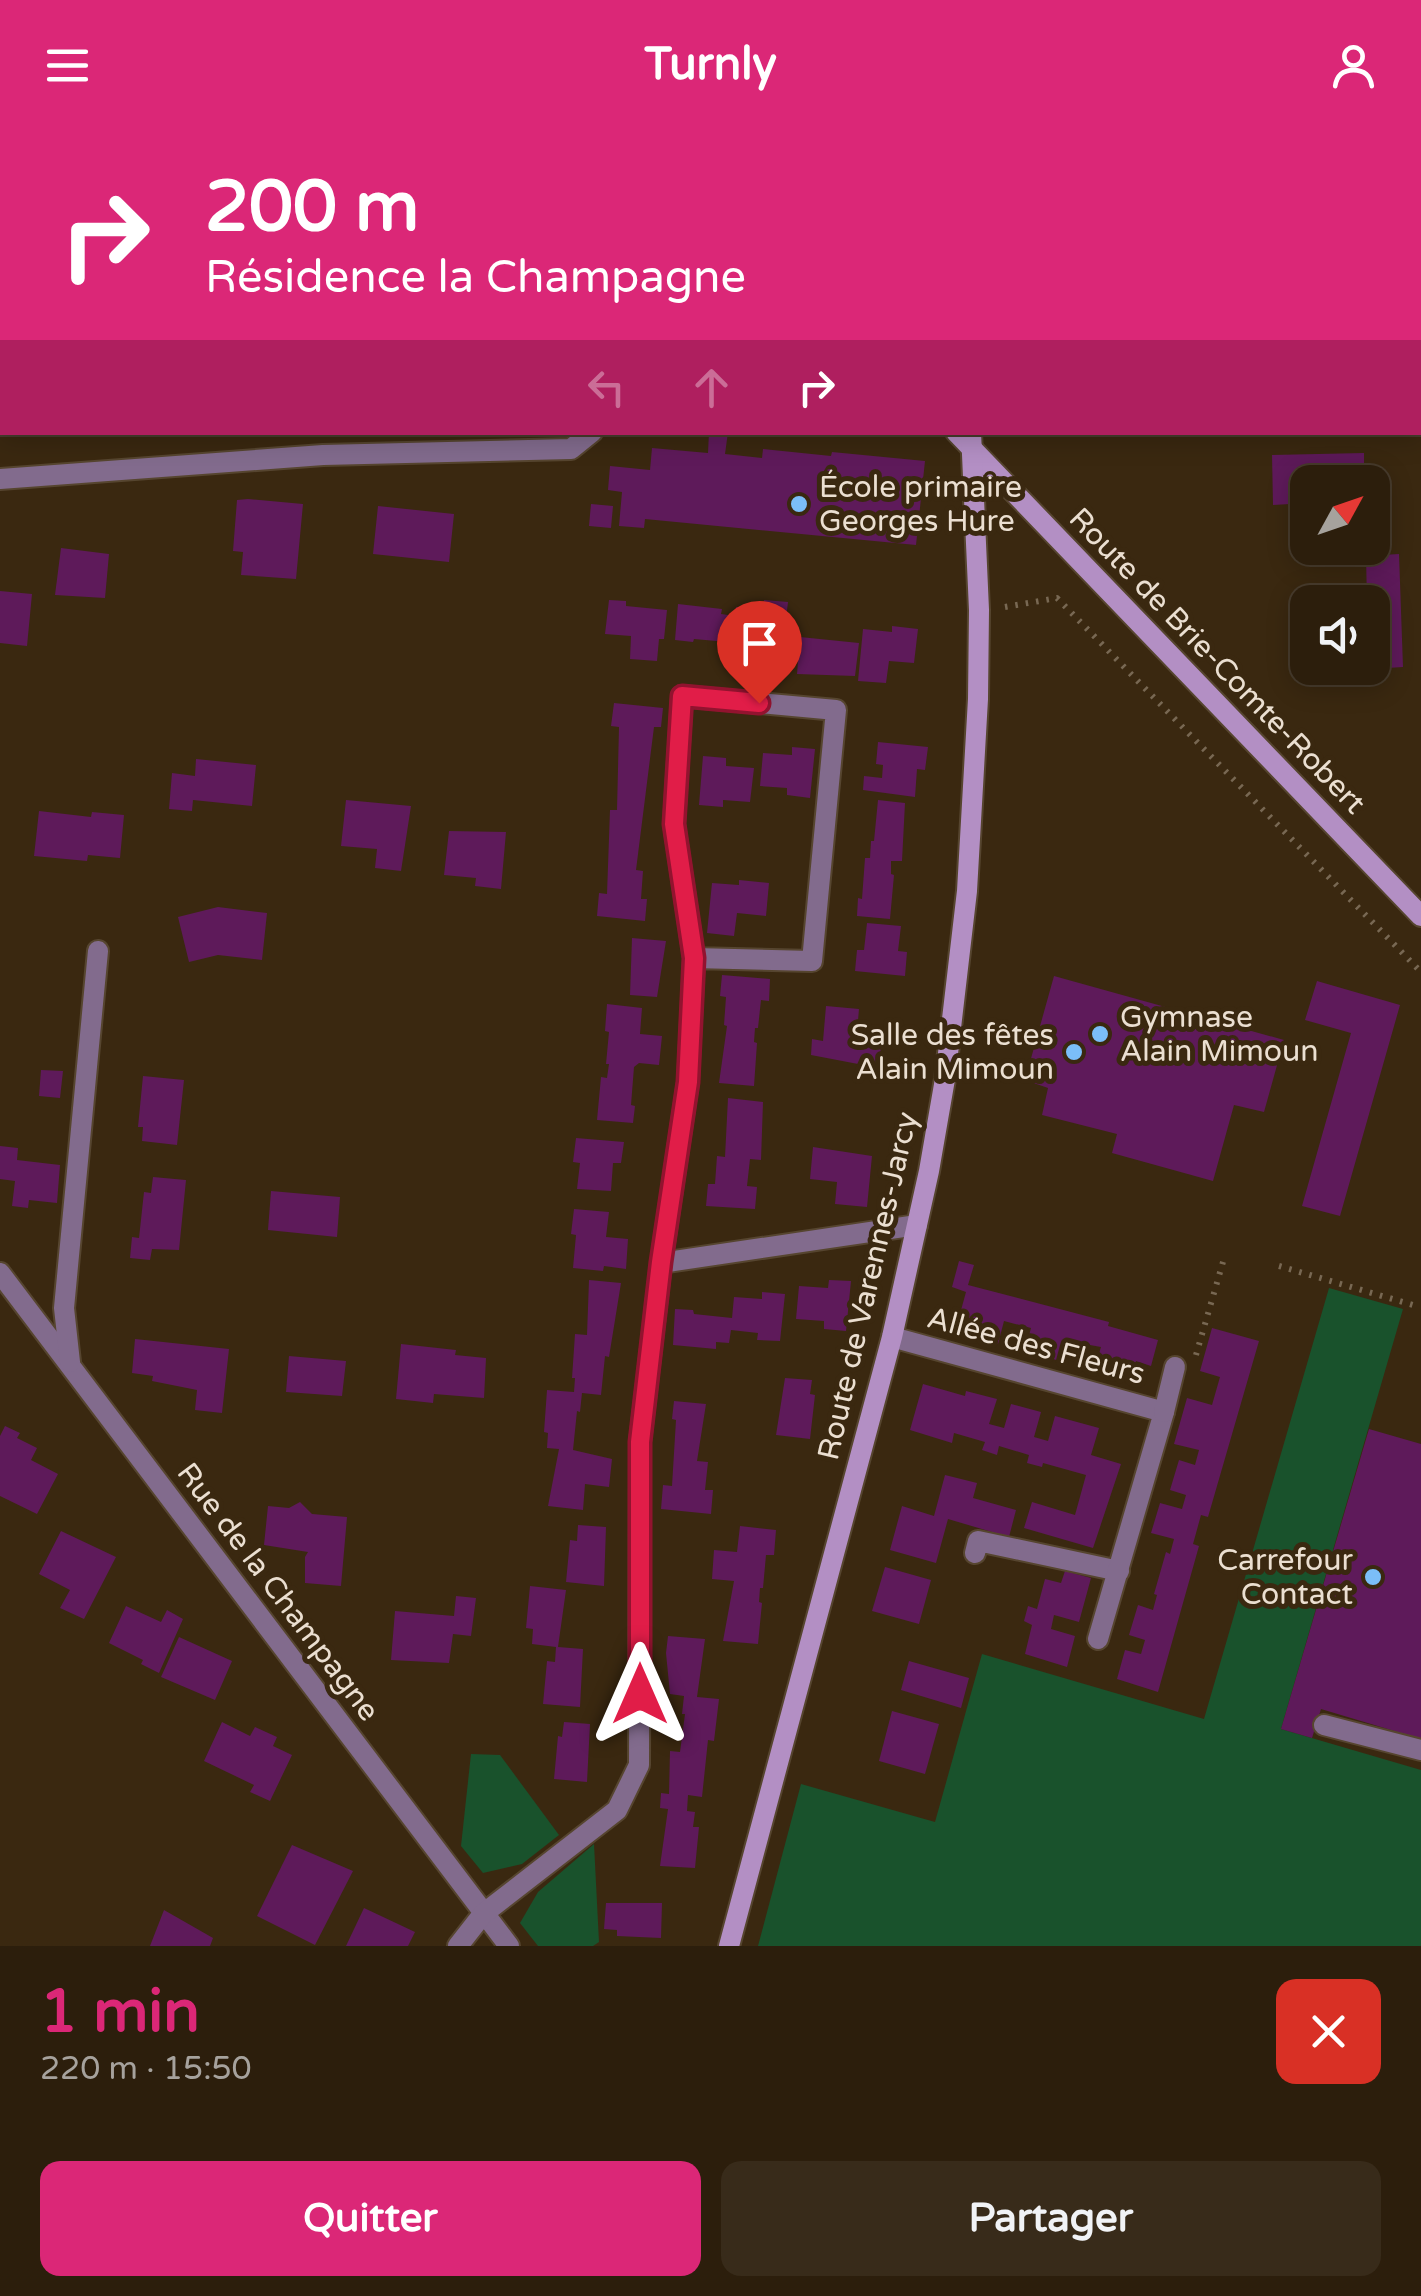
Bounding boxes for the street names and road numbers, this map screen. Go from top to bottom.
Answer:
street label: Route de Brie-Comte-Robert [1061,500,1373,822]
street label: Route de Varennes-Jarcy [810,1108,926,1464]
street label: Allée des Fleurs [923,1299,1149,1393]
street label: Rue de la Champagne [169,1456,387,1728]

